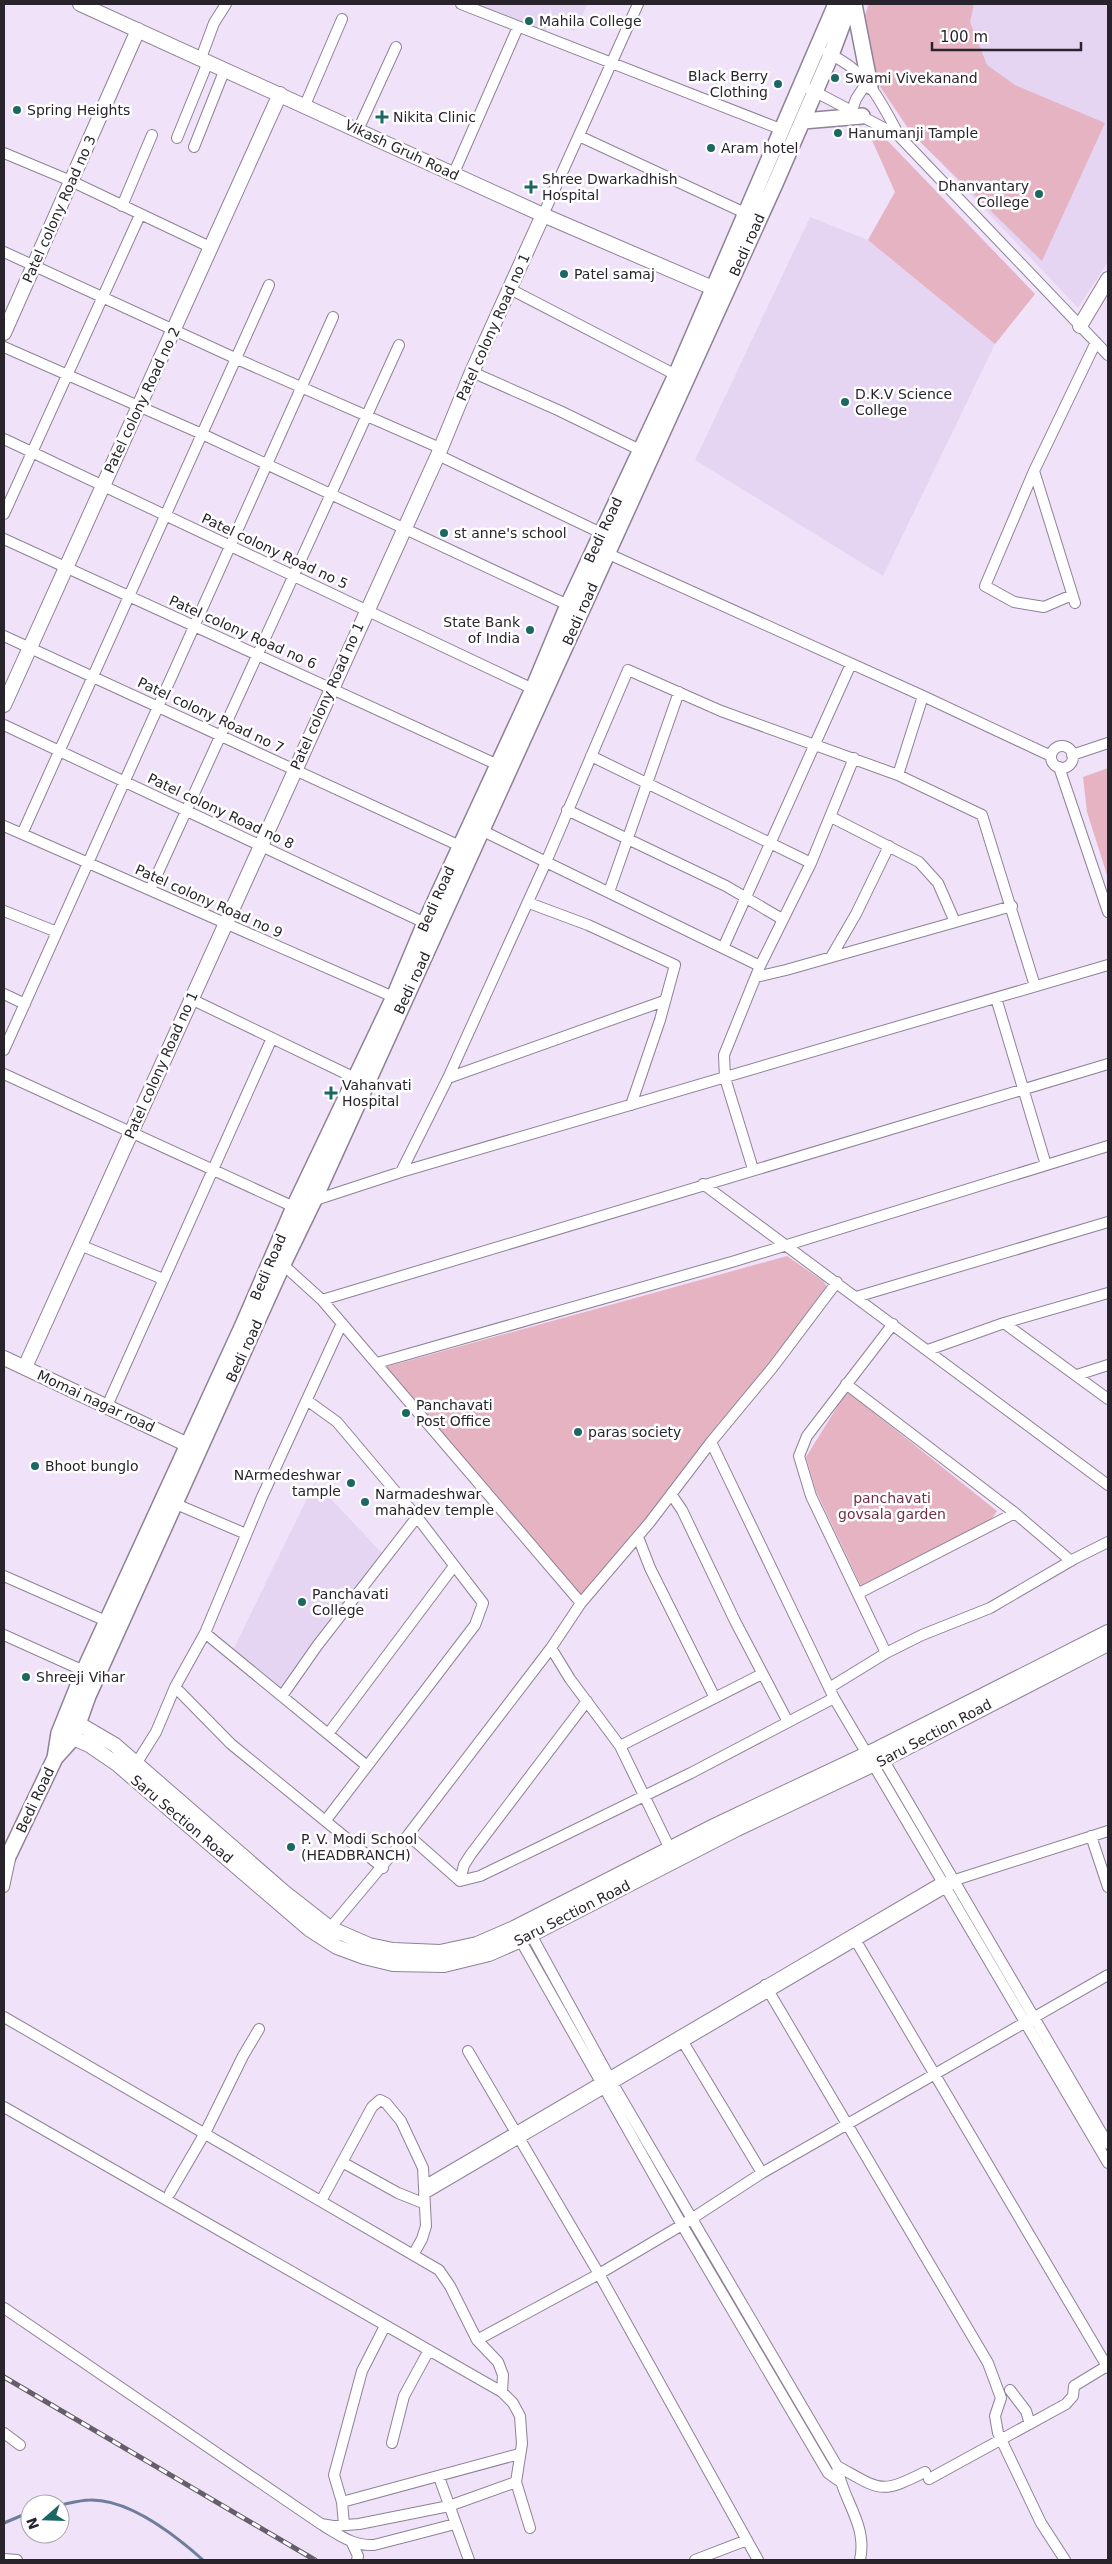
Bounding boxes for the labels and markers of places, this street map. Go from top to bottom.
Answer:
place label: Mahila College [539,13,642,29]
marker: Mahila College [523,15,535,27]
place label: Black Berry Clothing [688,68,768,100]
place label: Swami Vivekanand [845,70,978,86]
marker: Swami Vivekanand [829,72,841,84]
marker: Black Berry Clothing [772,78,784,90]
place label: Spring Heights [27,102,130,118]
marker: Spring Heights [11,104,23,116]
place label: Nikita Clinic [393,109,476,125]
marker: Nikita Clinic [375,110,389,124]
place label: Hanumanji Tample [848,125,978,141]
marker: Hanumanji Tample [832,127,844,139]
place label: Aram hotel [721,140,798,156]
marker: Aram hotel [705,142,717,154]
place label: Shree Dwarkadhish Hospital [542,171,678,203]
place label: Dhanvantary College [938,178,1029,210]
marker: Shree Dwarkadhish Hospital [524,180,538,194]
marker: Dhanvantary College [1033,188,1045,200]
place label: Patel samaj [574,266,655,282]
marker: Patel samaj [558,268,570,280]
place label: D.K.V Science College [855,386,952,418]
marker: D.K.V Science College [839,396,851,408]
place label: st anne's school [454,525,567,541]
marker: st anne's school [438,527,450,539]
place label: State Bank of India [443,614,521,646]
marker: State Bank of India [524,624,536,636]
place label: Vahanvati Hospital [342,1077,412,1109]
marker: Vahanvati Hospital [324,1086,338,1100]
place label: Panchavati Post Office [416,1397,493,1429]
marker: Panchavati Post Office [400,1407,412,1419]
place label: paras society [588,1424,681,1440]
marker: paras society [572,1426,584,1438]
place label: Bhoot bunglo [45,1458,139,1474]
marker: Bhoot bunglo [29,1460,41,1472]
place label: NArmedeshwar tample [234,1467,341,1499]
marker: NArmedeshwar tample [345,1477,357,1489]
place label: Narmadeshwar mahadev temple [375,1486,494,1518]
marker: Narmadeshwar mahadev temple [359,1496,371,1508]
place label: Panchavati College [312,1586,389,1618]
marker: Panchavati College [296,1596,308,1608]
place label: Shreeji Vihar [36,1669,125,1685]
marker: Shreeji Vihar [20,1671,32,1683]
place label: P. V. Modi School (HEADBRANCH) [301,1831,417,1863]
marker: P. V. Modi School (HEADBRANCH) [285,1841,297,1853]

